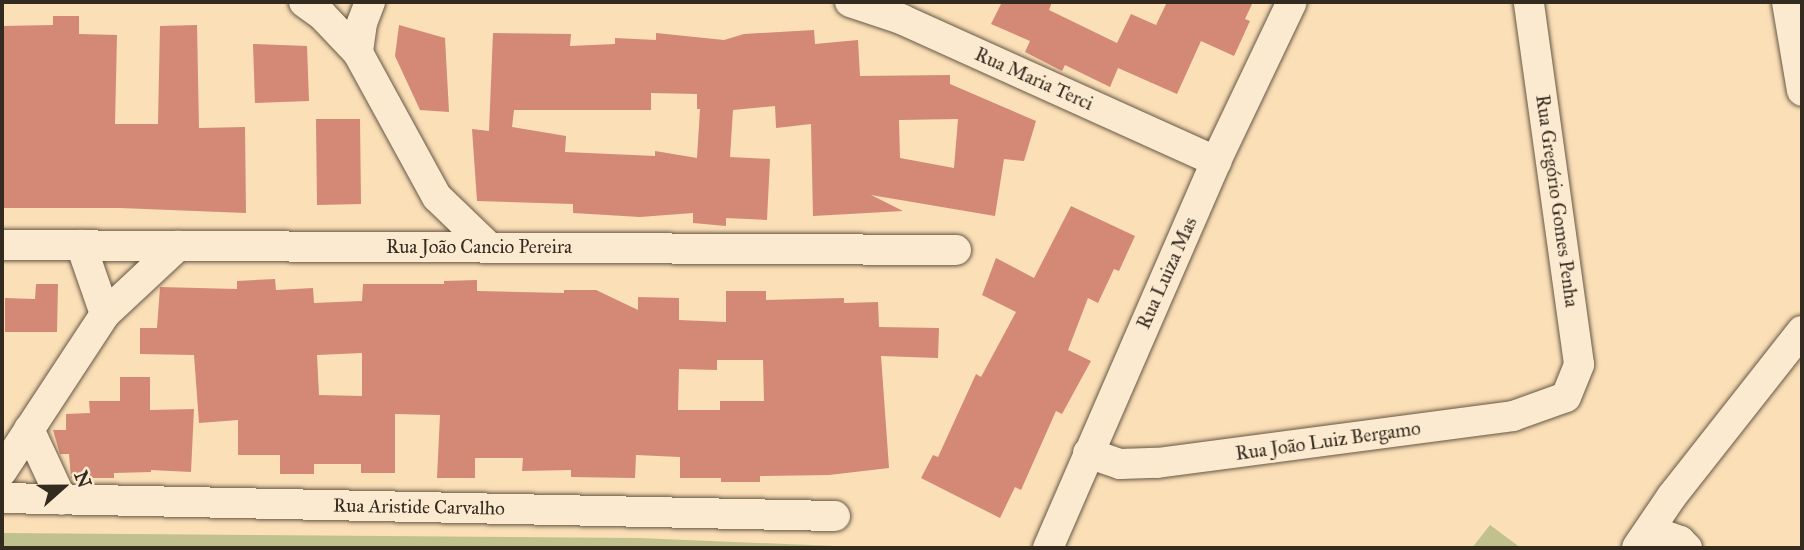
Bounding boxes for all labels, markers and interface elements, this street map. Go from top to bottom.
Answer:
street label: Rua Maria Terci [971,43,1097,115]
street label: Rua Gregório Gomes Penha [1531,93,1583,309]
street label: Rua Luiza Mas [1132,213,1202,333]
street label: Rua João Cancio Pereira [386,236,572,258]
street label: Rua João Luiz Bergamo [1234,417,1422,465]
north arrow [28,452,98,522]
text: N [69,468,97,491]
street label: Rua Aristide Carvalho [333,494,505,520]

